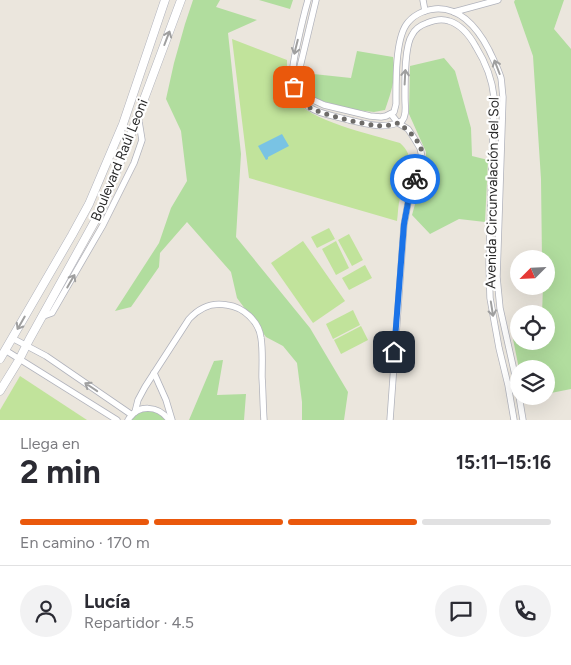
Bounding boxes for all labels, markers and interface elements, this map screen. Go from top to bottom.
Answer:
one-way arrow [162,31,172,46]
one-way arrow [291,39,301,55]
one-way arrow [491,60,501,75]
pin [273,66,315,108]
one-way arrow [401,69,410,85]
icon: bag [280,73,308,101]
street label: Boulevard Raúl Leoni [87,97,152,224]
street label: Avenida Circunvalación del Sol [482,97,503,289]
courier [390,154,440,204]
icon: bike [401,165,429,193]
north arrow [510,250,555,295]
map controls [510,250,555,405]
one-way arrow [66,274,76,288]
one-way arrow [487,301,497,317]
button: locate [510,305,555,350]
one-way arrow [16,315,26,329]
pin [373,331,415,373]
icon: home [380,338,408,366]
button: layers [510,360,555,405]
one-way arrow [85,382,99,392]
text: Llega en [20,434,80,453]
text: 15:11–15:16 [456,451,551,474]
text: 2 min [20,453,101,491]
text: En camino · 170 m [20,533,150,552]
button: person [20,585,72,637]
button: chat [435,585,487,637]
button: phone [499,585,551,637]
text: Lucía [84,590,130,613]
text: Repartidor · 4.5 [84,613,194,632]

